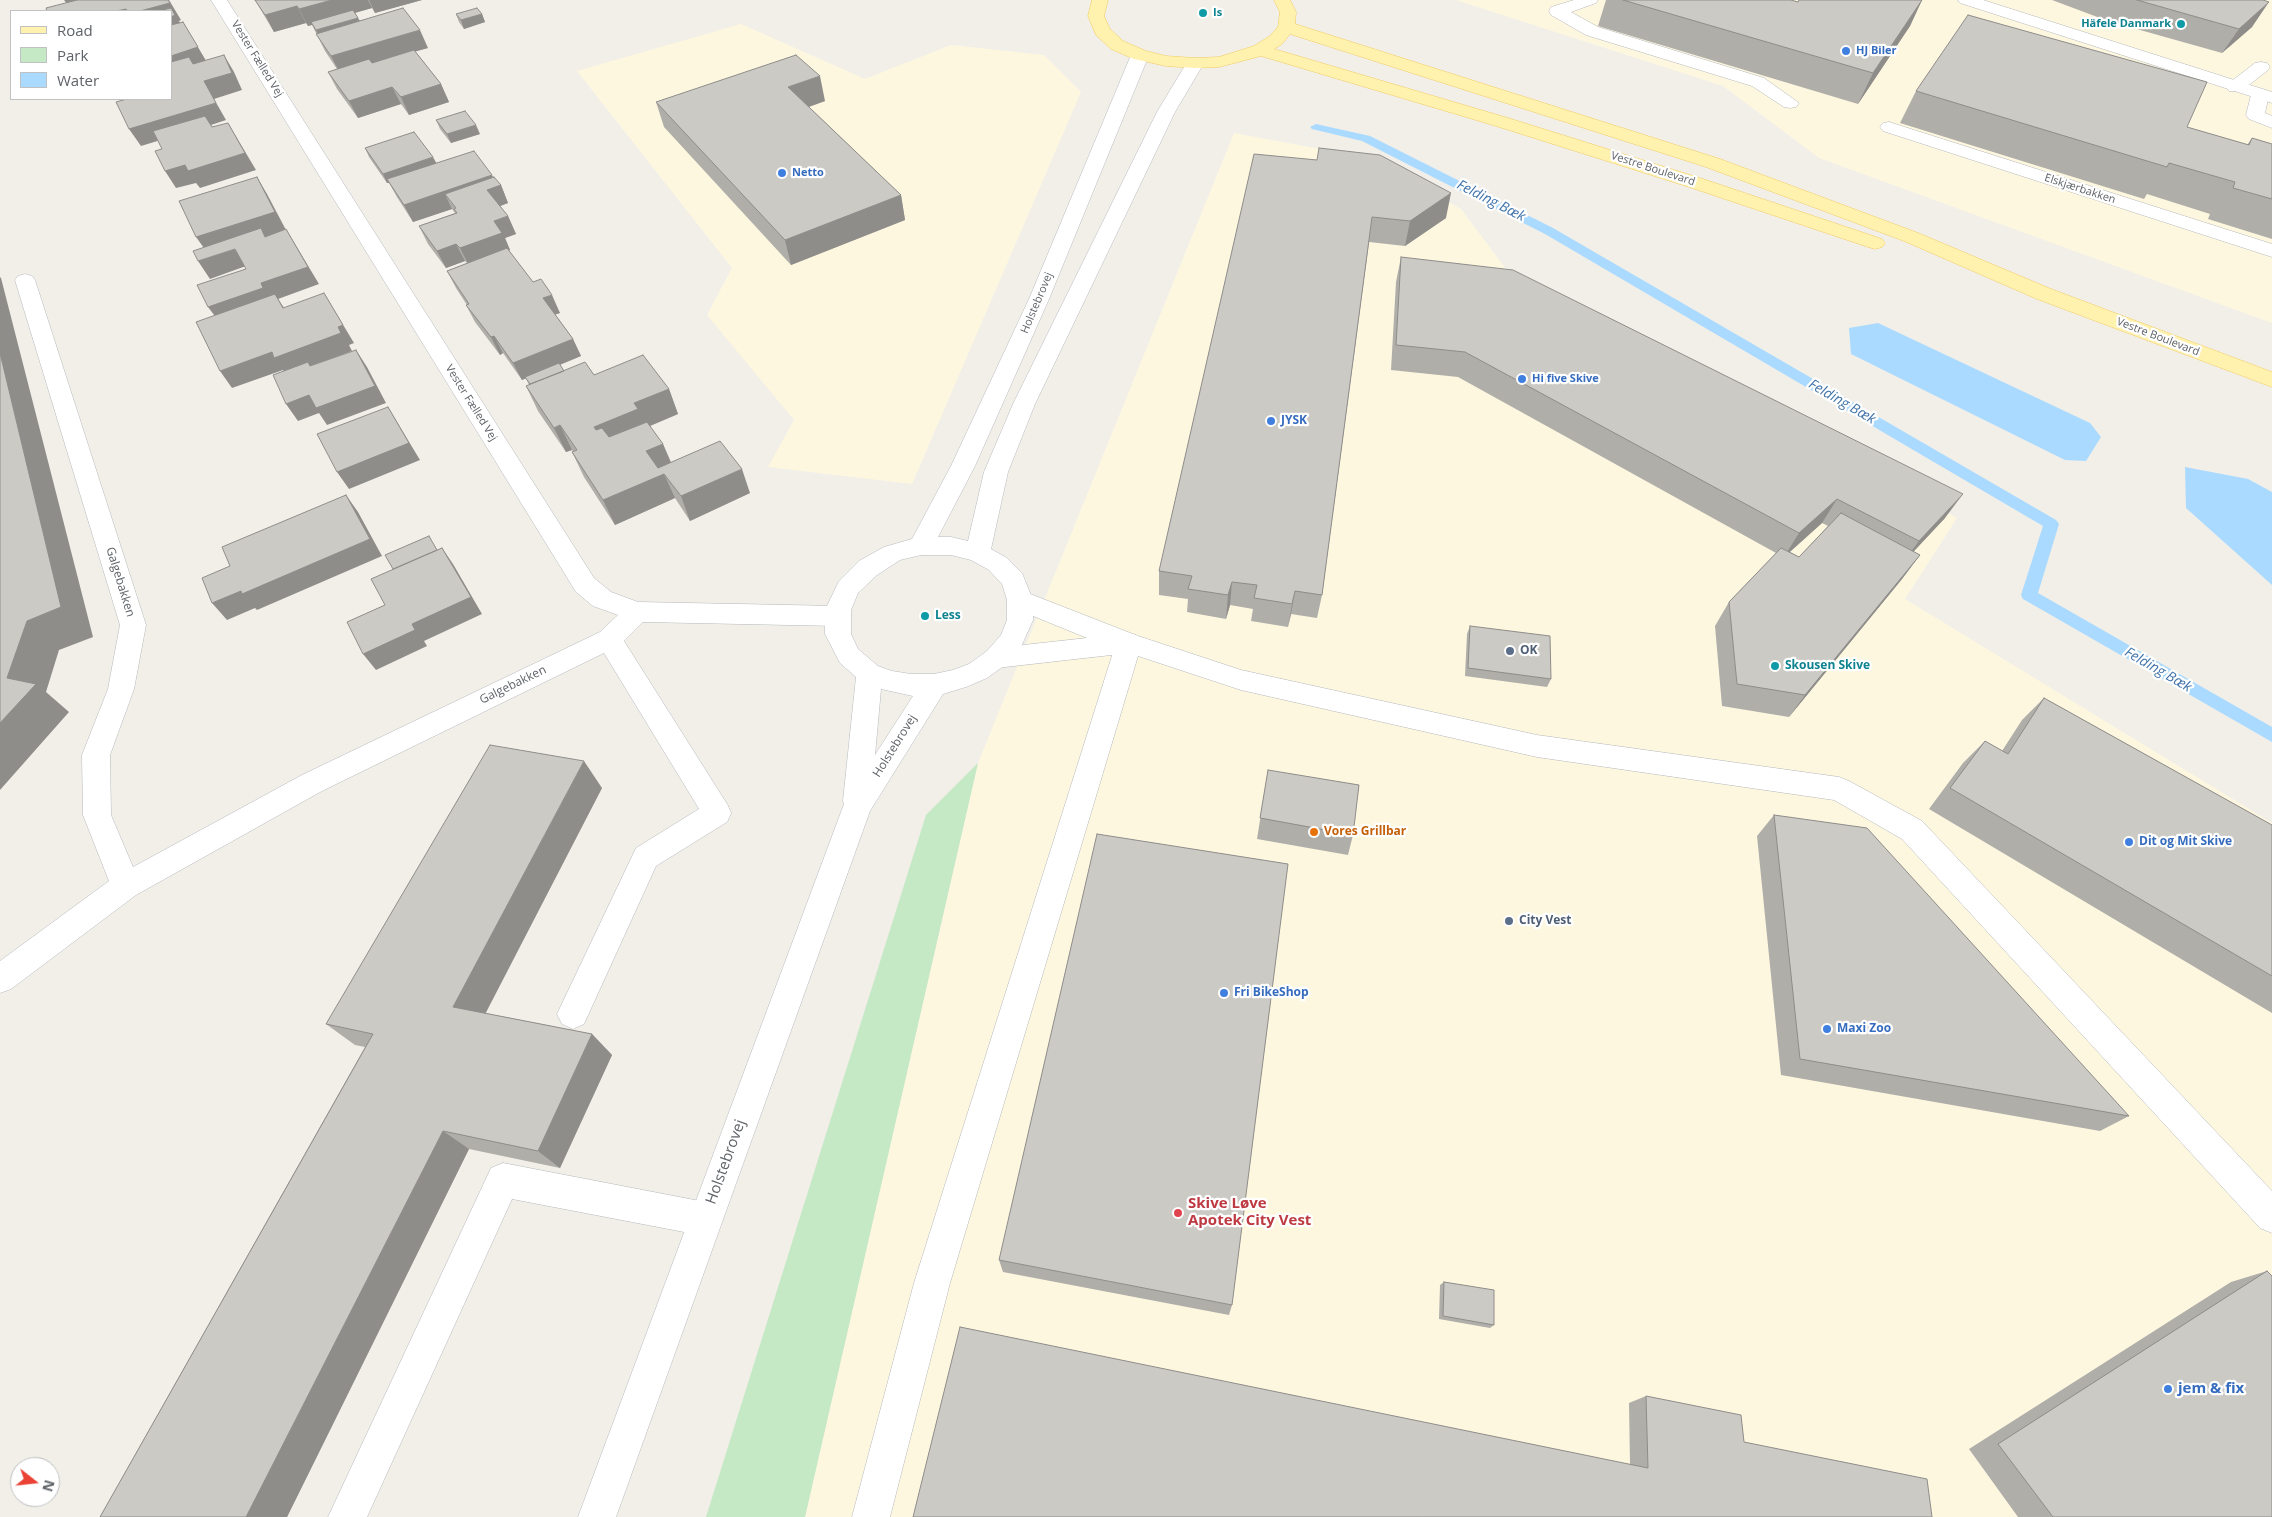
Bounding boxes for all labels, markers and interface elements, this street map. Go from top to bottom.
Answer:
place label: Is [1213,6,1222,20]
marker: Is [1197,7,1209,19]
legend [10,10,172,100]
place label: Häfele Danmark [2081,17,2171,31]
street label: Vester Fælled Vej [228,18,286,100]
marker: Häfele Danmark [2175,18,2187,30]
text: Road [57,20,93,40]
place label: HJ Biler [1856,44,1897,58]
text: Park [57,45,88,65]
marker: HJ Biler [1840,45,1852,57]
text: Water [57,70,99,90]
street label: Vestre Boulevard [1609,149,1697,189]
place label: Netto [792,166,824,180]
marker: Netto [776,167,788,179]
street label: Elskjærbakken [2043,171,2117,207]
water label: Felding Bæk [1454,177,1528,225]
street label: Holstebrovej [1018,270,1056,336]
street label: Vestre Boulevard [2115,315,2201,359]
street label: Vester Fælled Vej [442,362,500,444]
place label: Hi five Skive [1532,372,1599,386]
marker: Hi five Skive [1516,373,1528,385]
water label: Felding Bæk [1806,376,1878,428]
place label: JYSK [1281,414,1307,428]
marker: JYSK [1265,415,1277,427]
street label: Galgebakken [103,545,137,619]
place label: Less [935,609,961,623]
marker: Less [919,610,931,622]
place label: OK [1520,644,1538,658]
water label: Felding Bæk [2122,644,2194,696]
marker: OK [1504,645,1516,657]
place label: Skousen Skive [1785,659,1870,673]
marker: Skousen Skive [1769,660,1781,672]
street label: Galgebakken [477,663,549,707]
street label: Holstebrovej [870,712,920,780]
place label: Vores Grillbar [1324,825,1406,839]
marker: Vores Grillbar [1308,826,1320,838]
place label: Dit og Mit Skive [2139,835,2232,849]
marker: Dit og Mit Skive [2123,836,2135,848]
place label: City Vest [1519,914,1572,928]
marker: City Vest [1503,915,1515,927]
place label: Fri BikeShop [1234,986,1309,1000]
marker: Fri BikeShop [1218,987,1230,999]
place label: Maxi Zoo [1837,1022,1891,1036]
marker: Maxi Zoo [1821,1023,1833,1035]
street label: Holstebrovej [702,1117,750,1207]
place label: Skive Løve Apotek City Vest [1188,1195,1311,1230]
marker: Skive Løve Apotek City Vest [1172,1207,1184,1219]
place label: jem & fix [2178,1380,2244,1398]
marker: jem & fix [2162,1383,2174,1395]
north arrow [10,1457,60,1507]
text: N [38,1478,60,1494]

